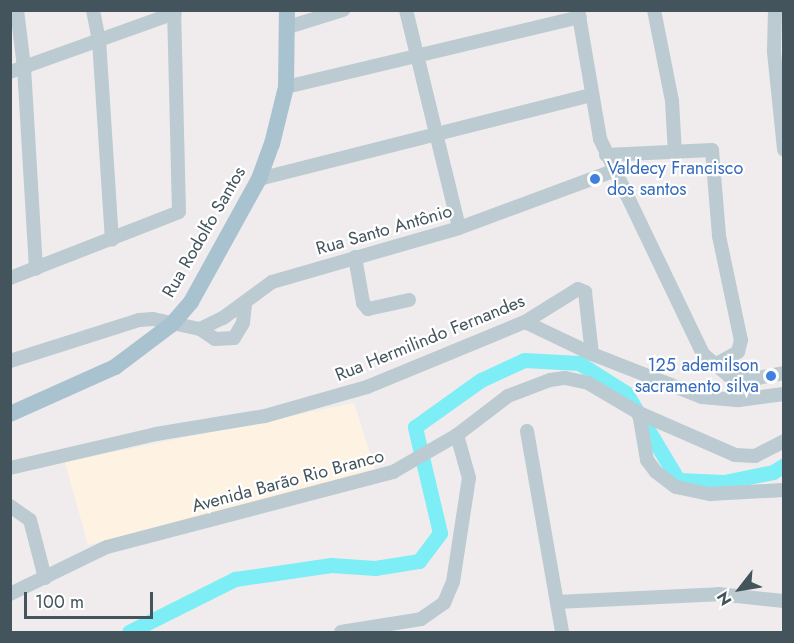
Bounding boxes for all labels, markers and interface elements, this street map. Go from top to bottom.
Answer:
place label: Valdecy Francisco dos santos [607,158,743,201]
street label: Rua Rodolfo Santos [158,163,250,301]
marker: Valdecy Francisco dos santos [588,172,602,186]
street label: Rua Santo Antônio [313,200,455,260]
street label: Rua Hermilindo Fernandes [332,290,528,386]
place label: 125 ademilson sacramento silva [635,355,759,398]
marker: 125 ademilson sacramento silva [764,369,778,383]
street label: Avenida Barão Rio Branco [190,445,386,517]
north arrow [710,559,770,619]
scale bar [27,580,156,618]
text: N [711,587,737,610]
text: 100 m [35,589,84,615]

